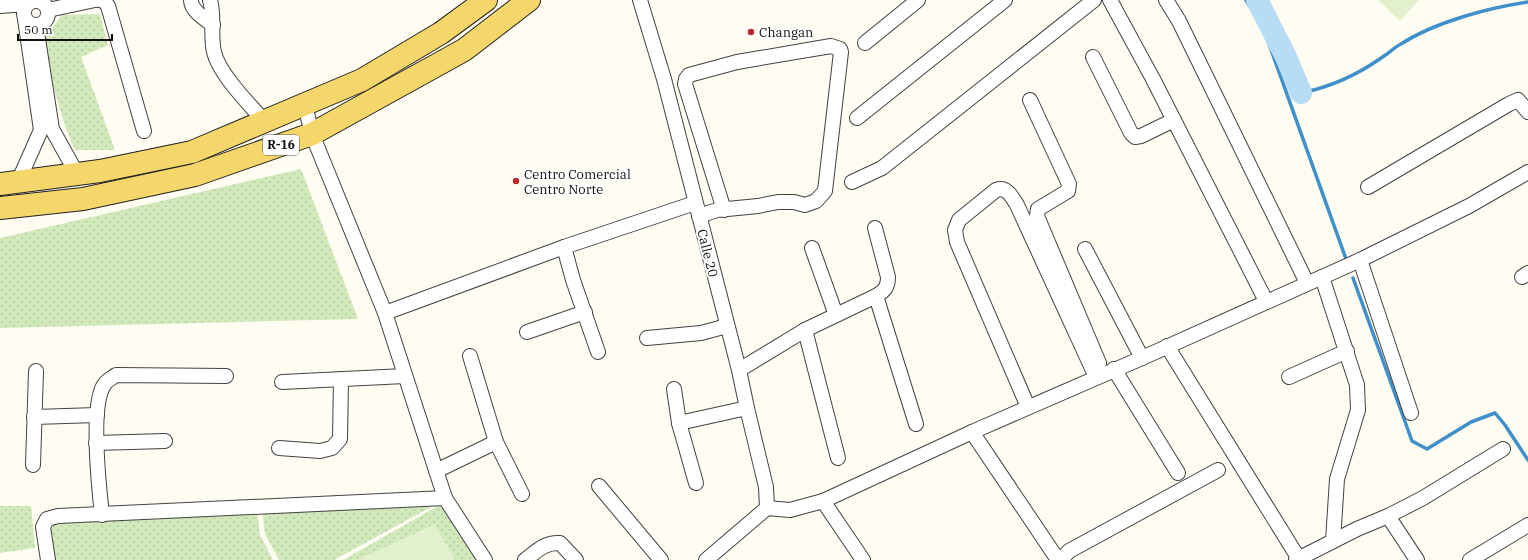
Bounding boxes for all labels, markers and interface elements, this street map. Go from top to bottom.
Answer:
scale bar [18,16,112,42]
text: 50 m [24,22,53,37]
place label: Changan [759,24,813,41]
marker: Changan [746,27,756,37]
road number: R-16 [263,135,299,155]
place label: Centro Comercial Centro Norte [524,166,631,198]
marker: Centro Comercial Centro Norte [511,176,521,186]
street label: Calle 20 [693,227,722,279]

